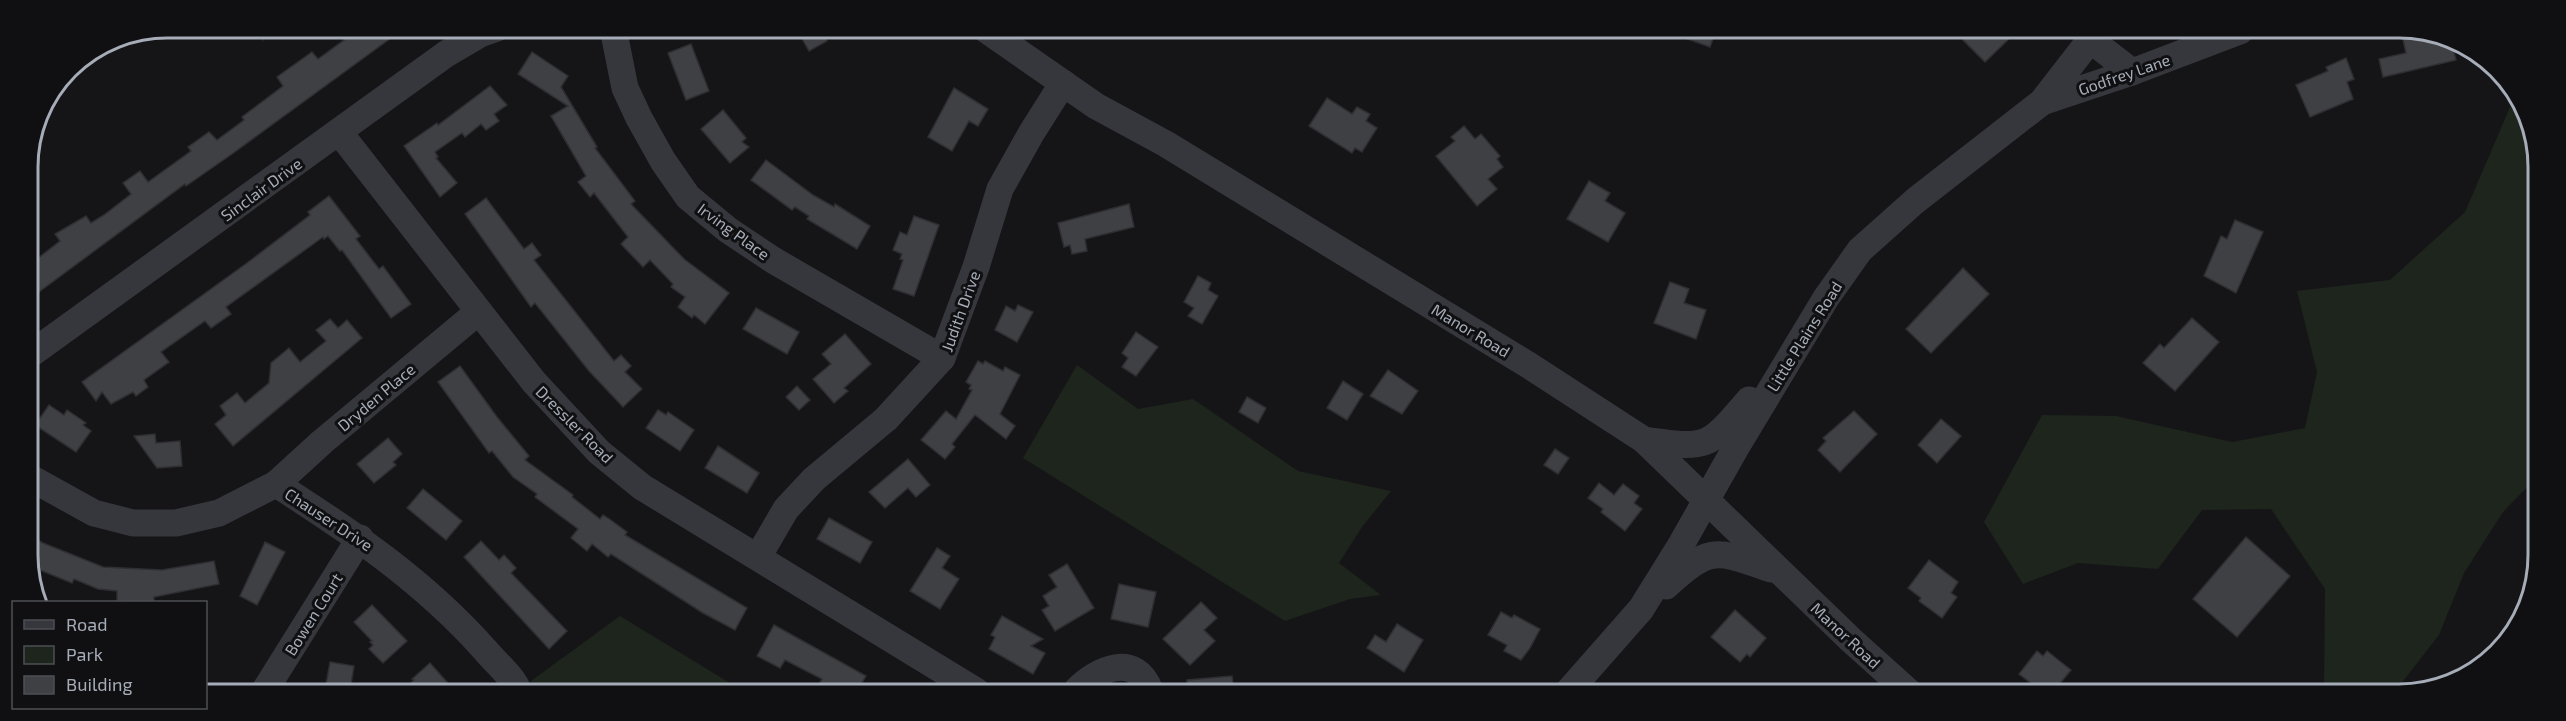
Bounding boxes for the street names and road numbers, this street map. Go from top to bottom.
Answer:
street label: Godfrey Lane [2076,49,2172,99]
street label: Sinclair Drive [217,153,305,225]
street label: Irving Place [694,199,774,263]
street label: Judith Drive [937,268,983,354]
street label: Little Plains Road [1763,277,1845,395]
street label: Manor Road [1429,299,1513,361]
street label: Dryden Place [333,359,419,435]
street label: Dressler Road [532,381,618,467]
street label: Chauser Drive [282,484,376,554]
street label: Bowen Court [280,569,346,659]
street label: Manor Road [1807,598,1885,672]

